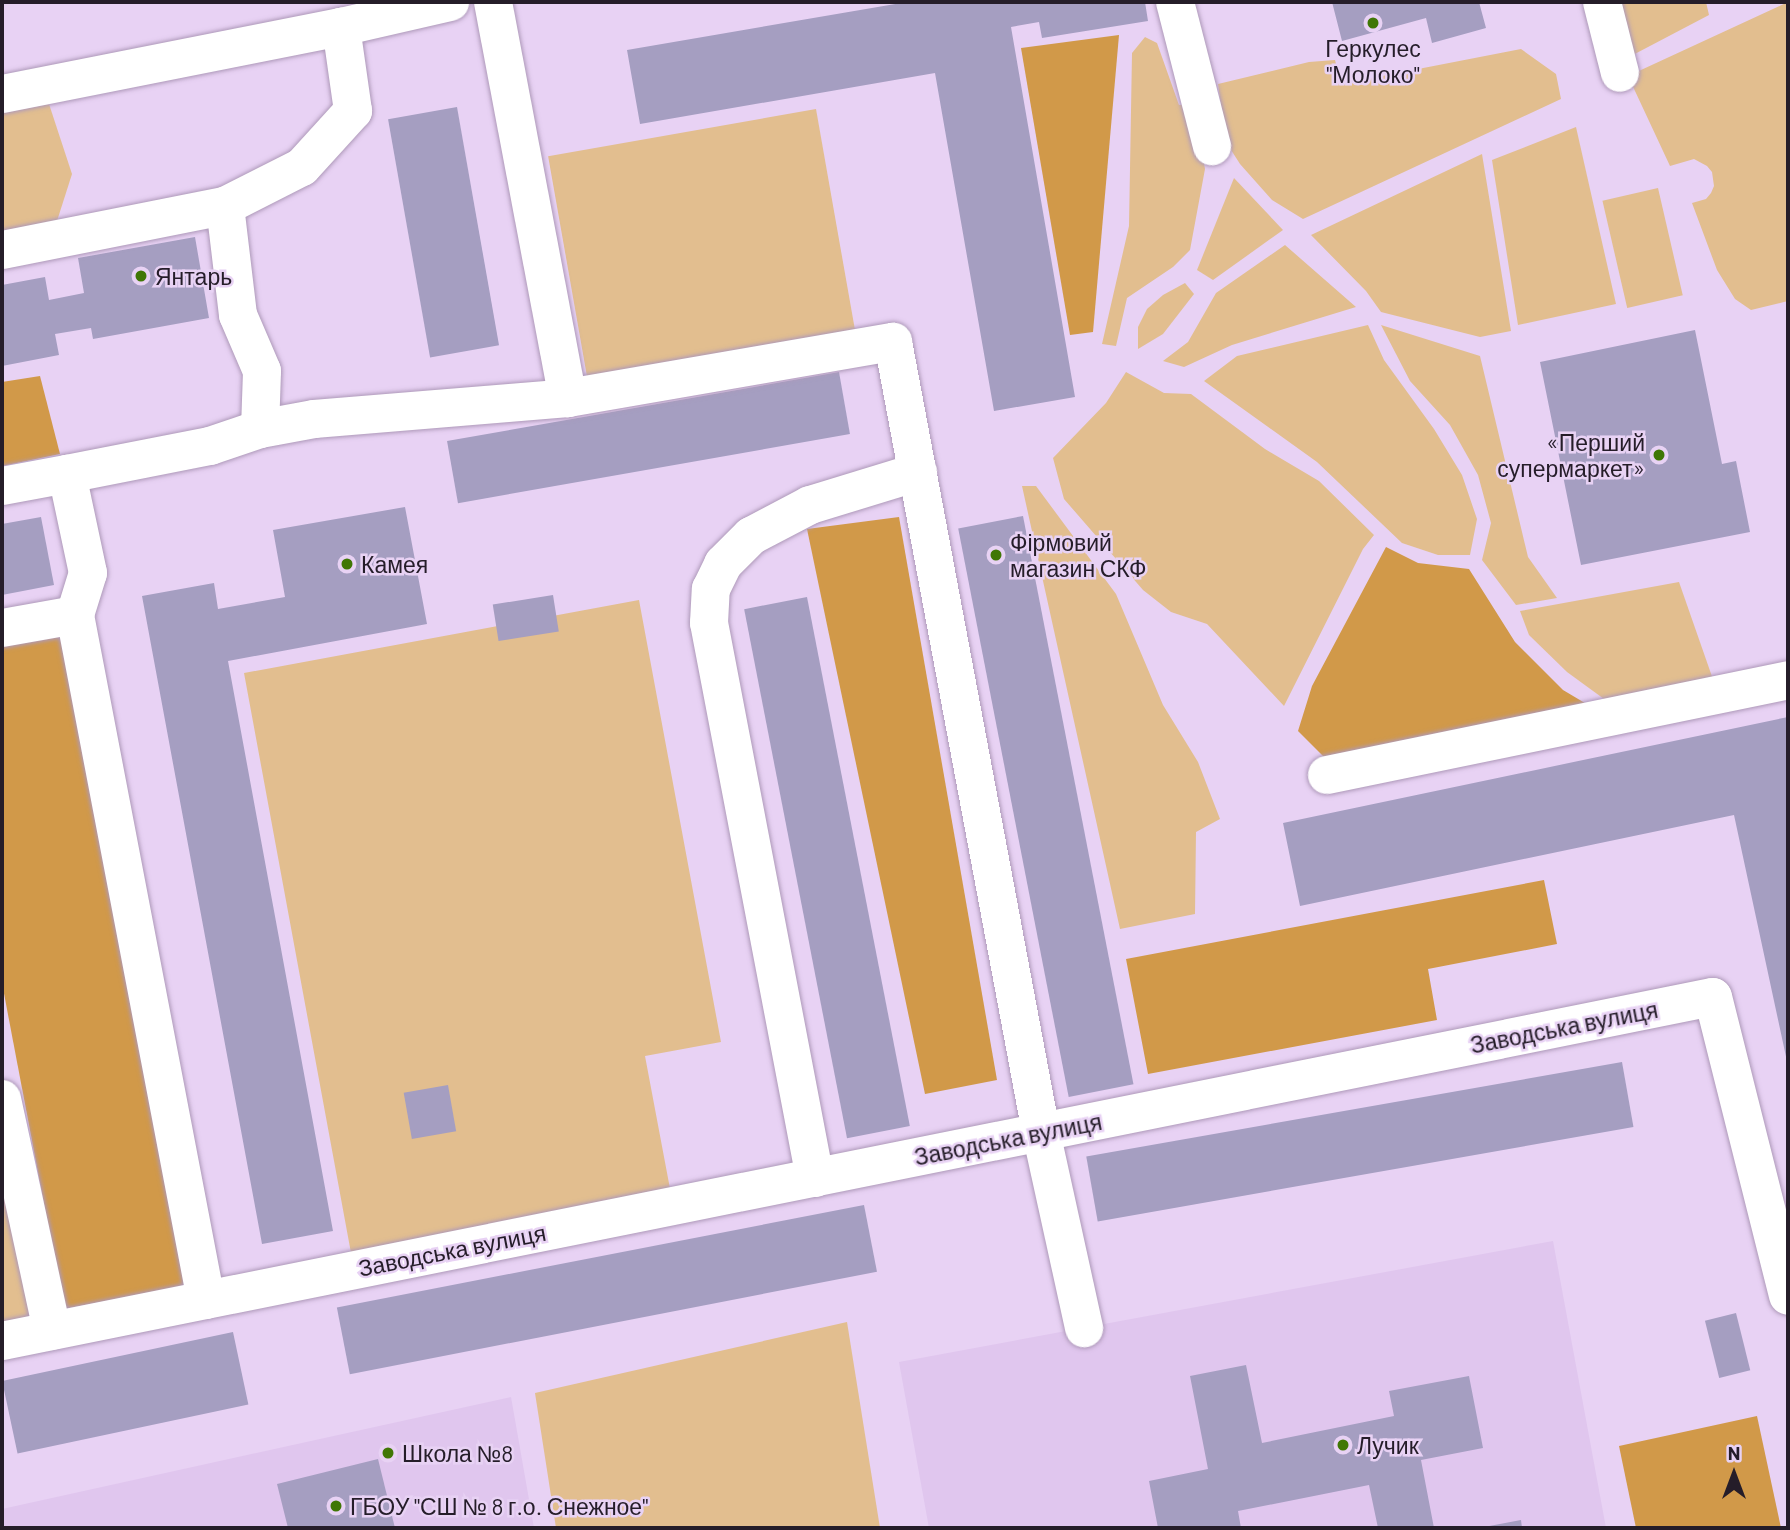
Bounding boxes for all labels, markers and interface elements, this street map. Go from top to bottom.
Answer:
marker: Геркулес "Молоко" [1365,15,1381,31]
place label: Геркулес "Молоко" [1325,34,1421,88]
place label: Янтарь [155,262,232,290]
marker: Янтарь [133,268,149,284]
place label: «Перший супермаркет» [1497,428,1645,482]
marker: «Перший супермаркет» [1651,447,1667,463]
place label: Фірмовий магазин СКФ [1010,528,1146,582]
marker: Фірмовий магазин СКФ [988,547,1004,563]
place label: Камея [361,550,428,578]
marker: Камея [339,556,355,572]
street label: Заводська вулиця [1468,995,1660,1059]
street label: Заводська вулиця [912,1107,1104,1171]
street label: Заводська вулиця [356,1218,548,1282]
place label: Лучик [1357,1431,1419,1459]
marker: Лучик [1335,1437,1351,1453]
place label: Школа №8 [402,1439,513,1467]
north arrow [1699,1439,1769,1509]
text: N [1728,1441,1740,1464]
marker: Школа №8 [380,1445,396,1461]
place label: ГБОУ "СШ № 8 г.о. Снежное" [350,1492,648,1520]
marker: ГБОУ "СШ № 8 г.о. Снежное" [328,1498,344,1514]

